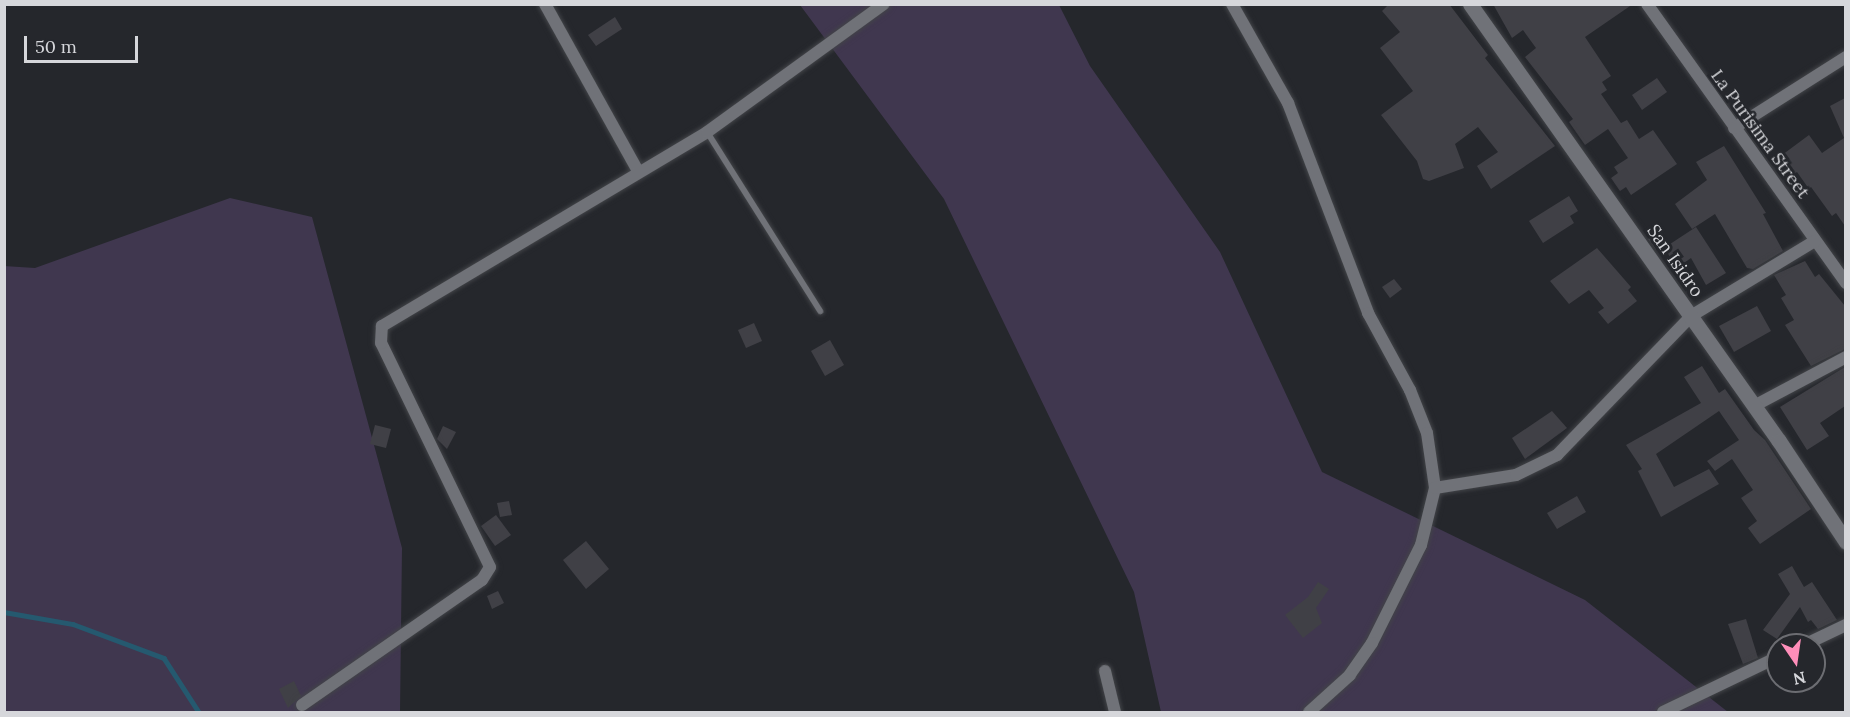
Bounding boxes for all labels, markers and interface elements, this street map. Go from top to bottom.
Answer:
scale bar [27,24,141,62]
text: 50 m [35,35,77,58]
street label: La Purisima Street [1706,65,1814,203]
street label: San Isidro [1642,221,1708,301]
north arrow [1766,633,1826,693]
text: N [1791,667,1808,690]

